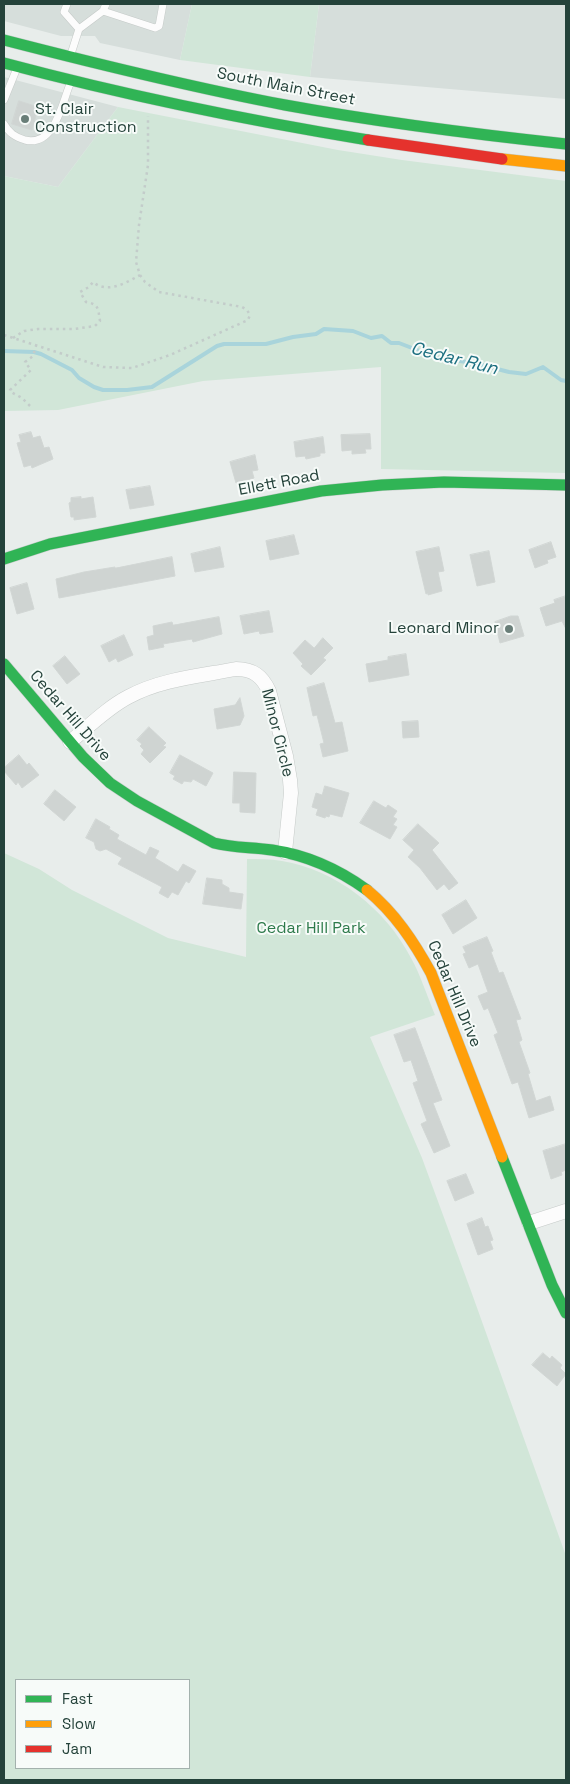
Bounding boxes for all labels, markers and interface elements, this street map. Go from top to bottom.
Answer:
street label: South Main Street [215,64,357,110]
place label: St. Clair Construction [35,100,137,138]
marker: St. Clair Construction [19,113,31,125]
water label: Cedar Run [408,338,500,380]
street label: Ellett Road [237,466,321,500]
place label: Leonard Minor [388,619,499,639]
marker: Leonard Minor [503,623,515,635]
street label: Cedar Hill Drive [25,667,115,765]
street label: Minor Circle [257,687,297,779]
park label: Cedar Hill Park [256,919,366,939]
street label: Cedar Hill Drive [423,938,485,1050]
legend [15,1679,190,1769]
text: Fast [62,1689,93,1708]
text: Slow [62,1714,96,1733]
text: Jam [62,1739,92,1758]

